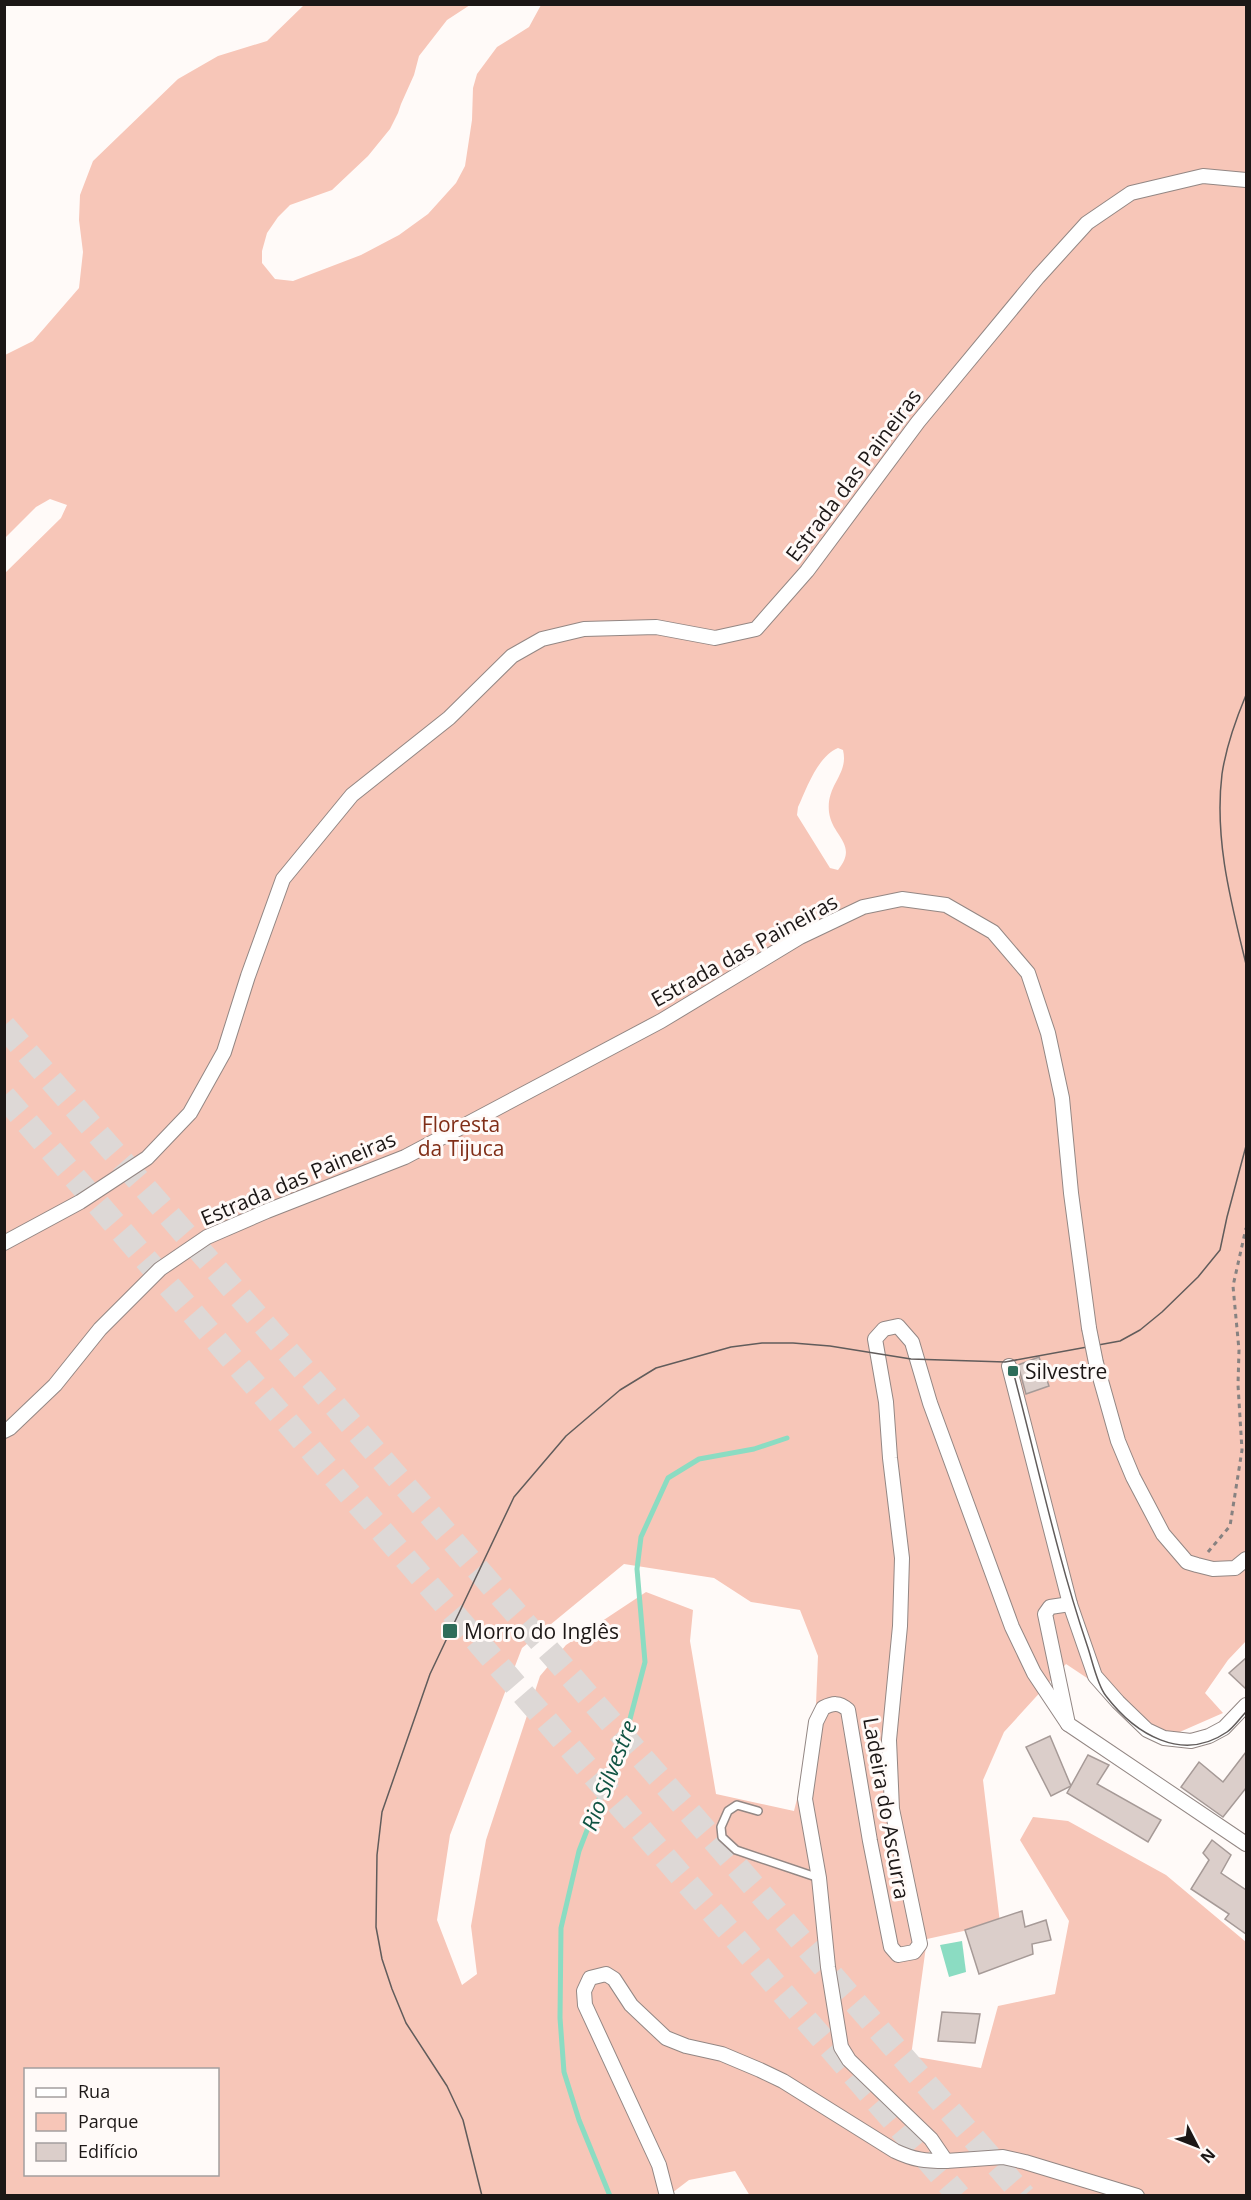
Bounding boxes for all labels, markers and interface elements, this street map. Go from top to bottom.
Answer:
street label: Estrada das Paineiras [779,383,927,567]
street label: Estrada das Paineiras [646,887,842,1013]
park label: Floresta da Tijuca [418,1110,504,1162]
street label: Estrada das Paineiras [196,1124,400,1232]
place label: Silvestre [1025,1357,1107,1385]
marker: Silvestre [1006,1364,1020,1378]
place label: Morro do Inglês [464,1617,619,1645]
marker: Morro do Inglês [441,1622,459,1640]
water label: Rio Silvestre [573,1715,643,1834]
street label: Ladeira do Ascurra [857,1715,917,1901]
legend [24,2068,219,2176]
text: Rua [78,2079,110,2103]
text: Parque [78,2109,138,2133]
north arrow [1167,2116,1227,2176]
text: Edifício [78,2139,138,2163]
text: N [1196,2144,1221,2168]

